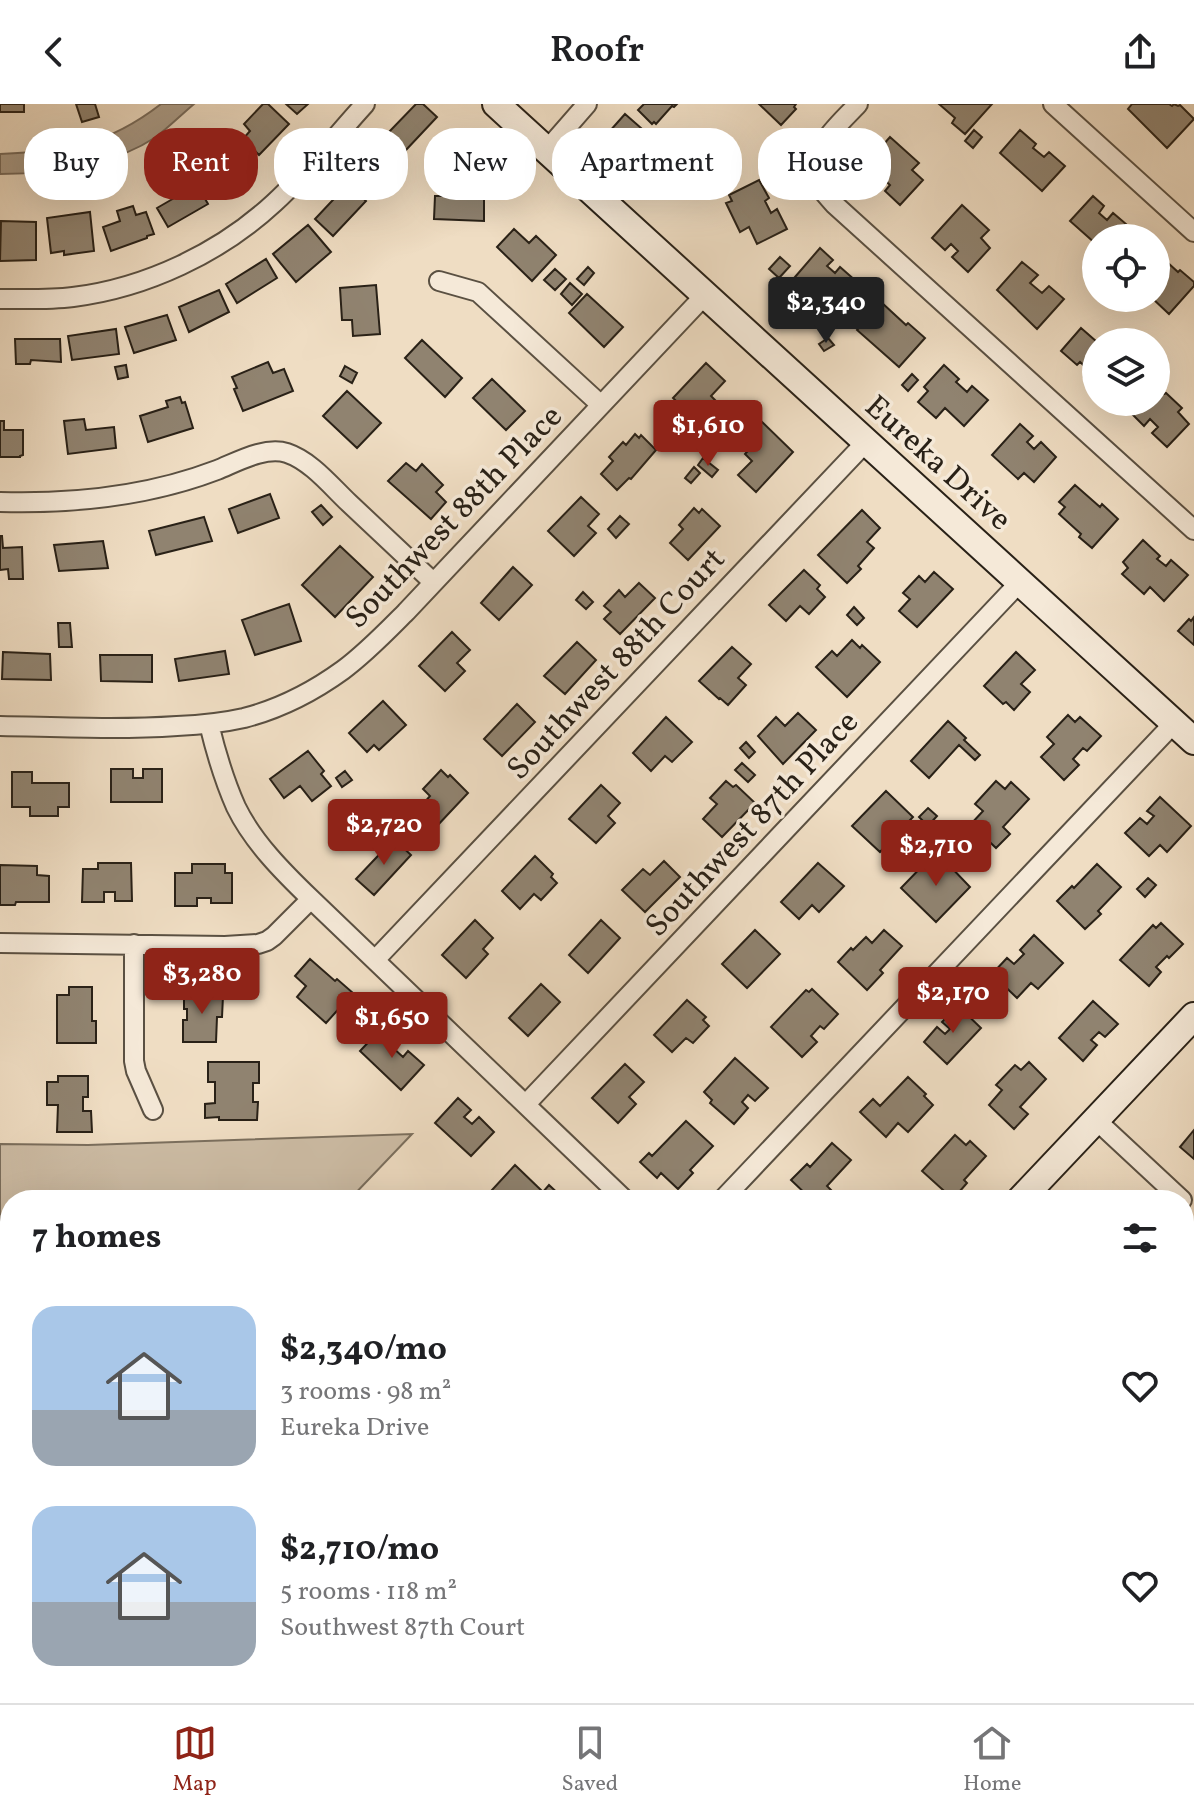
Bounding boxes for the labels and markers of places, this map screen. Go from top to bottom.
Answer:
pin: $2,340 [761,277,891,345]
pin: $1,610 [643,400,773,468]
pin: $2,720 [319,799,449,867]
pin: $2,710 [871,820,1001,888]
pin: $3,280 [137,948,267,1016]
pin: $2,170 [888,967,1018,1035]
pin: $1,650 [327,992,457,1060]

